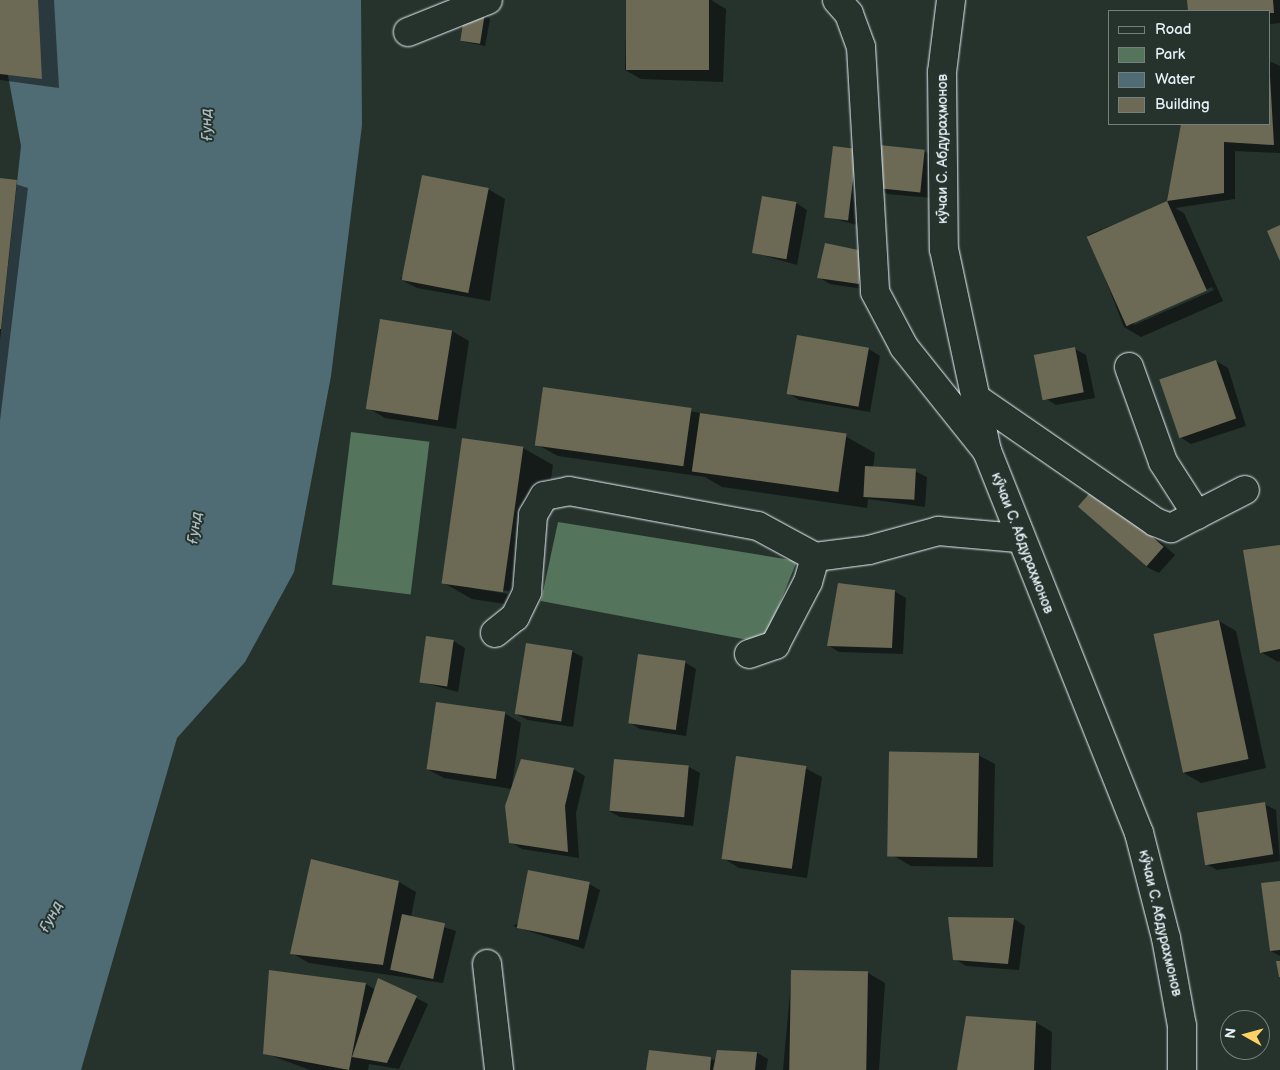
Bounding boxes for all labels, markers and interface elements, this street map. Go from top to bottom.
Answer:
legend [1108,10,1270,125]
text: Road [1155,20,1191,39]
text: Park [1155,45,1185,64]
text: Water [1155,70,1195,89]
street label: кӯчаи С. Абдураҳмонов [935,74,951,224]
text: Building [1155,95,1210,114]
water label: Ғунд [197,108,217,142]
street label: кӯчаи С. Абдураҳмонов [987,470,1057,616]
water label: Ғунд [184,511,206,545]
street label: кӯчаи С. Абдураҳмонов [1135,848,1185,998]
water label: Ғунд [36,898,66,936]
north arrow [1220,1010,1270,1060]
text: N [1222,1027,1240,1039]

